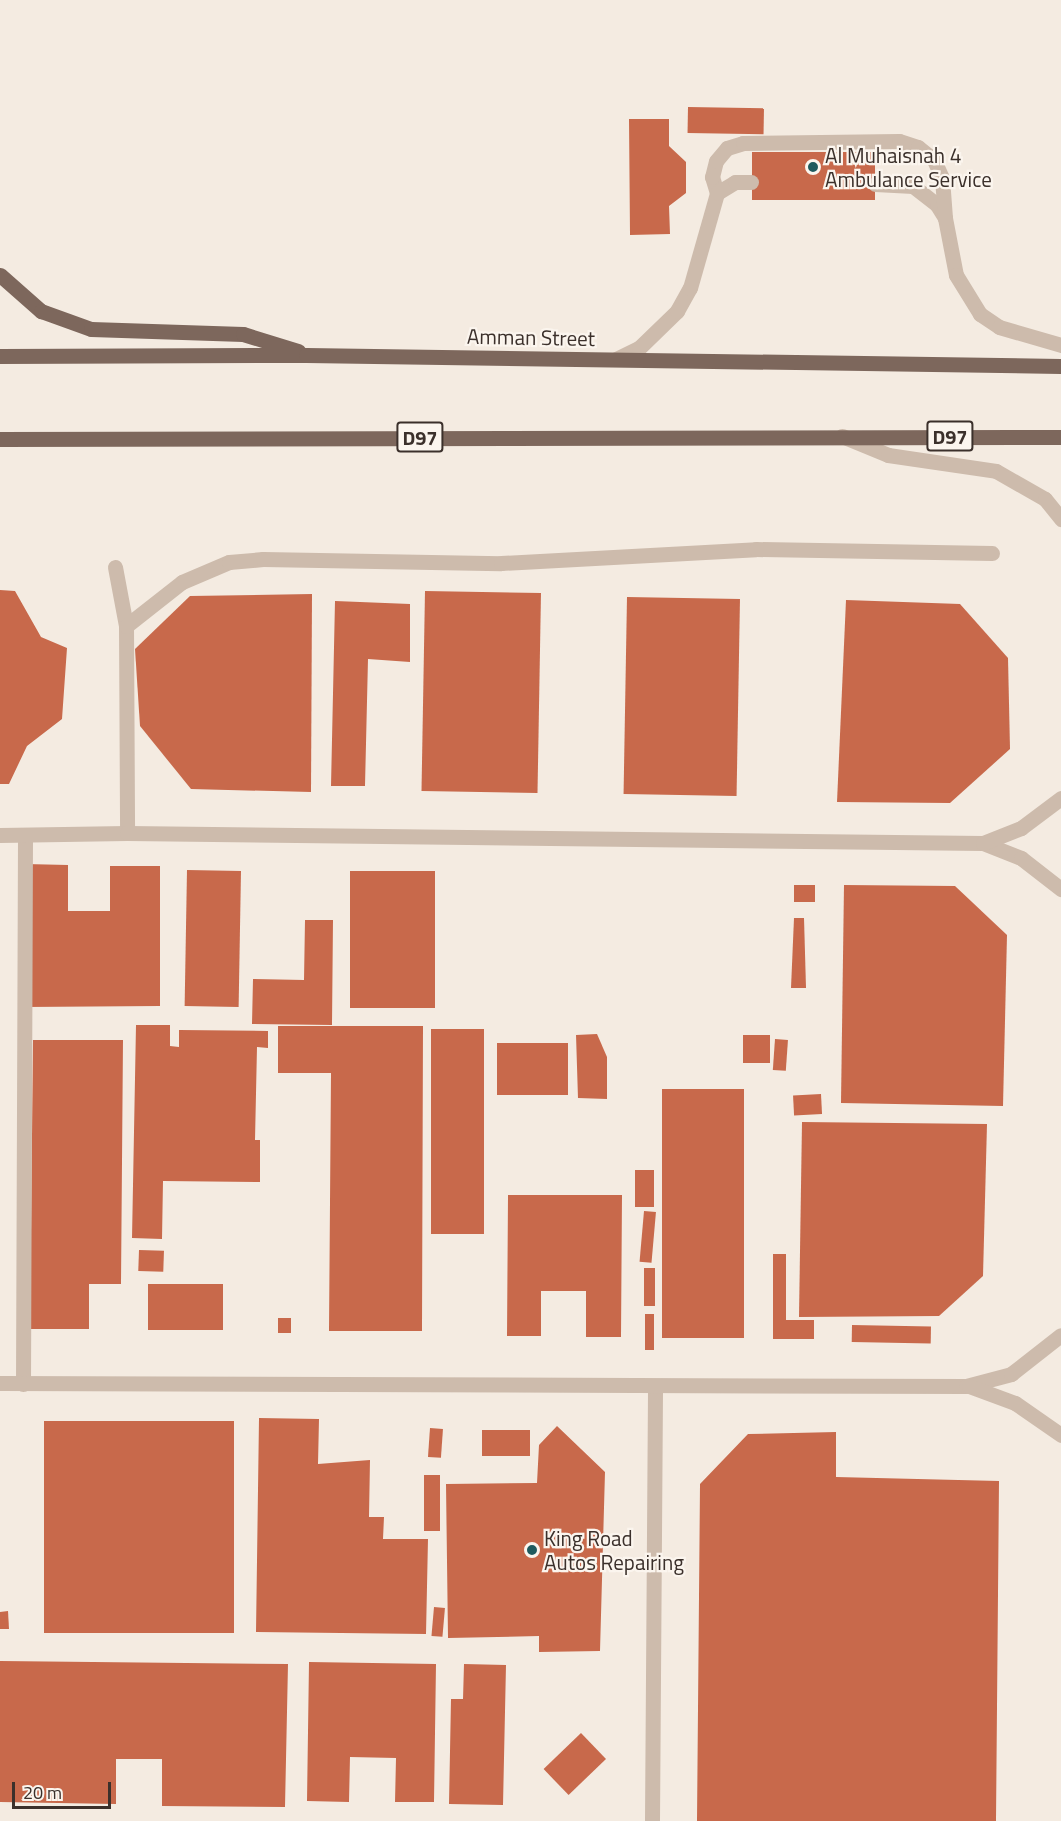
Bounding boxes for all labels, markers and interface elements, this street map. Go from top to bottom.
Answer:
place label: Al Muhaisnah 4 Ambulance Service [825,142,992,192]
marker: Al Muhaisnah 4 Ambulance Service [806,160,820,174]
street label: Amman Street [467,323,595,351]
road number: D97 [926,419,974,453]
road number: D97 [396,420,444,454]
place label: King Road Autos Repairing [544,1525,684,1575]
marker: King Road Autos Repairing [525,1543,539,1557]
scale bar [15,1770,114,1808]
text: 20 m [23,1779,62,1806]

